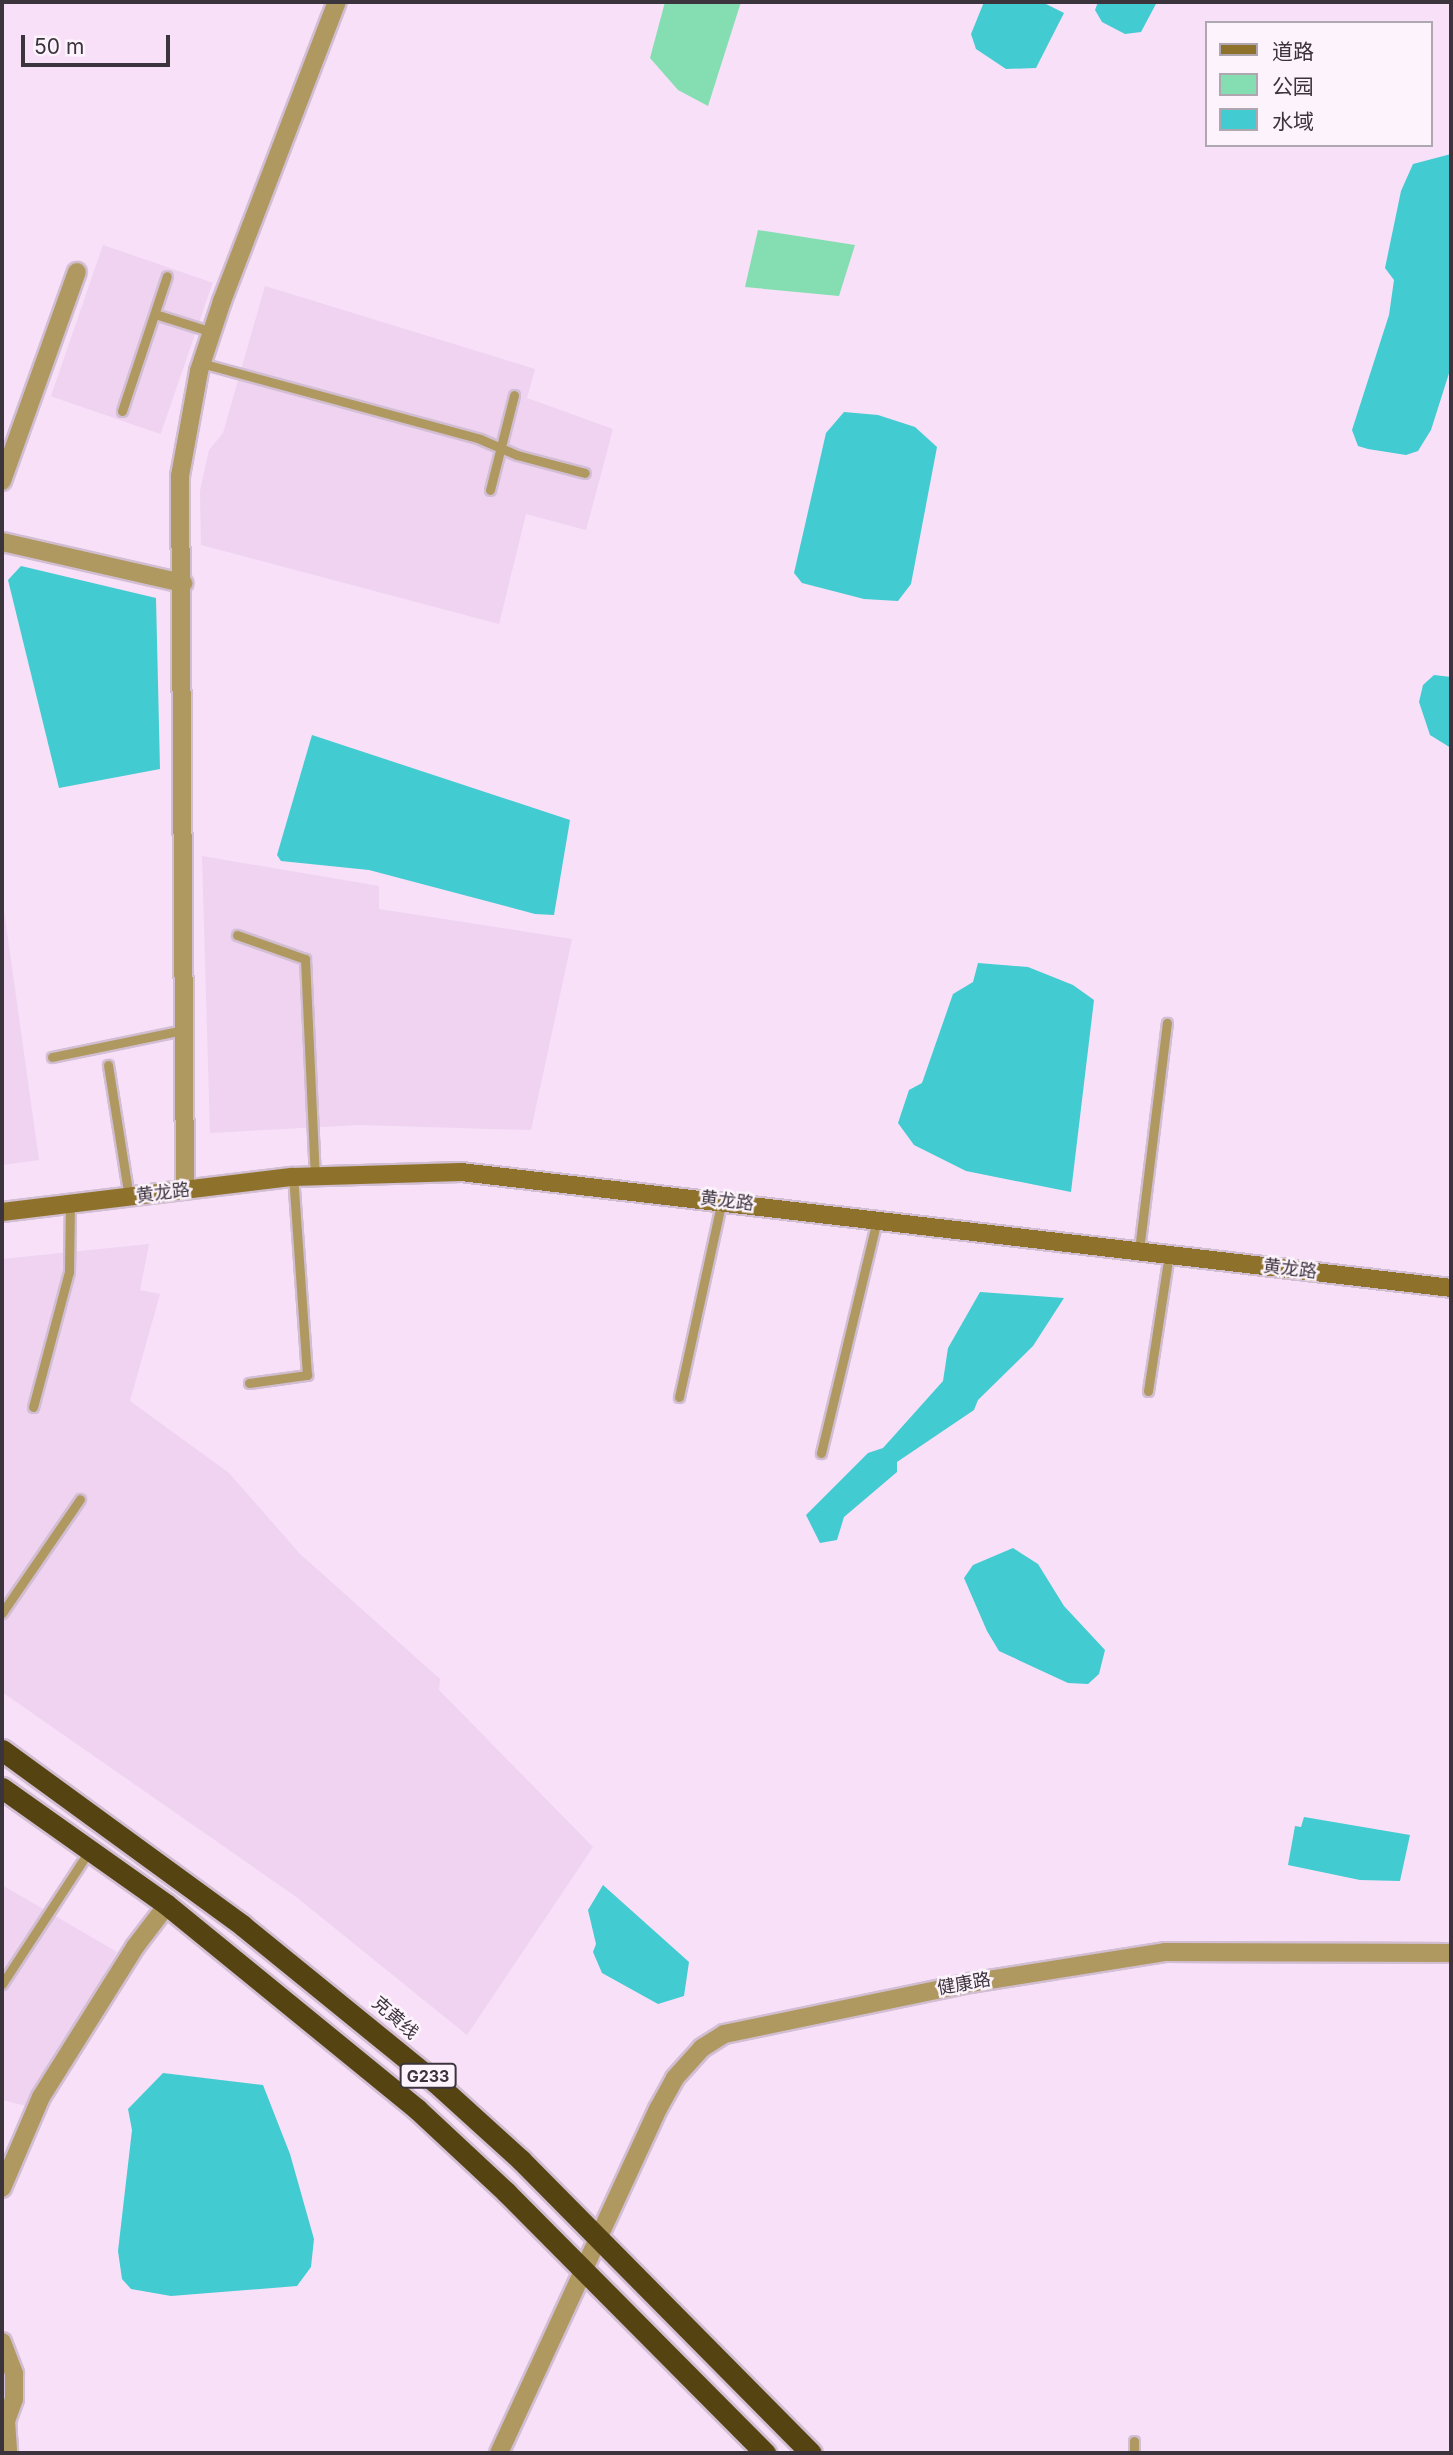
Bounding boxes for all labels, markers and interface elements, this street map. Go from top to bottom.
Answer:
scale bar [24,21,173,65]
legend [1204,21,1432,147]
text: 50 m [34,34,84,59]
text: 道路 [1272,39,1314,64]
text: 公园 [1272,74,1314,99]
text: 水域 [1272,109,1314,134]
street label: 黄龙路 [135,1179,191,1207]
street label: 黄龙路 [699,1187,755,1215]
street label: 黄龙路 [1262,1255,1318,1283]
street label: 健康路 [936,1969,992,1999]
street label: 克黄线 [368,1992,422,2044]
road number: G233 [398,2064,458,2088]

